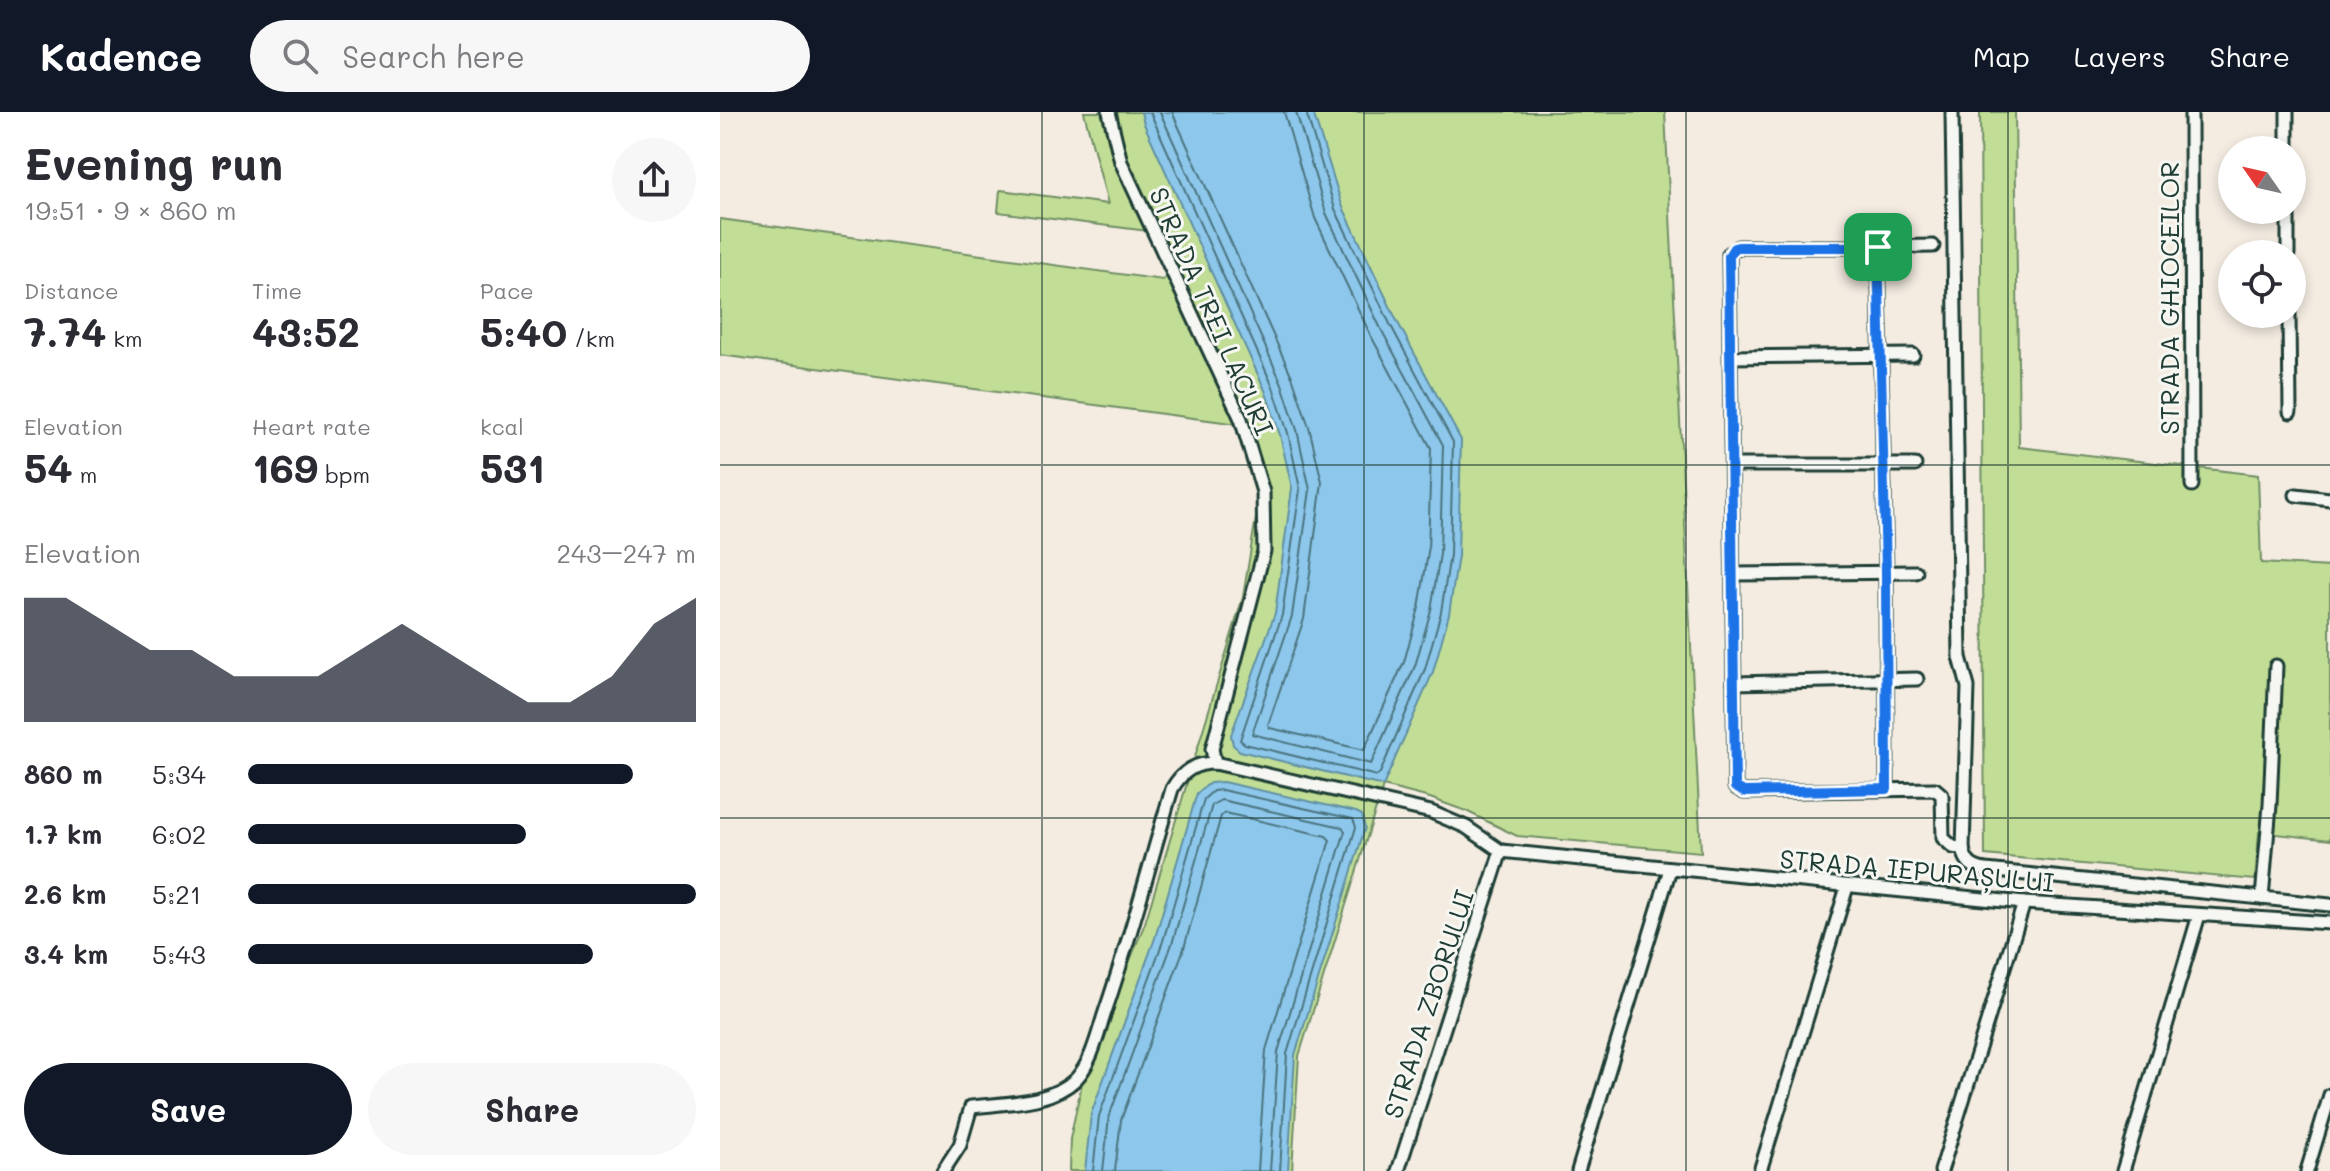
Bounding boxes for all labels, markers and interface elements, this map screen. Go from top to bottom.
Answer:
search box [250,20,810,92]
text: Kadence [40,31,202,81]
icon: search [278,34,322,78]
text: Search here [342,36,525,76]
text: Map [1973,38,2030,74]
text: Layers [2074,38,2166,74]
text: Share [2210,38,2290,74]
text: Evening run [24,134,283,191]
north arrow [2218,136,2306,224]
map controls [2218,136,2306,328]
button: share [612,138,696,222]
street label: STRADA GHIOCEILOR [2152,161,2186,435]
street label: STRADA TREI LACURI [1142,182,1282,440]
text: 19:51 · 9 × 860 m [24,193,236,227]
pin [1844,213,1912,281]
icon: arrive [1856,225,1900,269]
button: locate [2218,240,2306,328]
text: Distance [24,276,119,305]
text: Time [252,276,302,305]
text: Pace [480,276,534,305]
text: 7.74 [24,305,106,357]
text: 43:52 [252,305,360,357]
text: 5:40 [480,305,567,357]
text: km [106,324,143,353]
text: /km [567,324,615,353]
text: Elevation [24,412,123,441]
text: Heart rate [252,412,371,441]
text: kcal [480,412,524,441]
text: 54 [24,441,73,493]
text: 169 [252,441,318,493]
text: 531 [480,441,545,493]
text: m [73,460,97,489]
text: bpm [318,460,370,489]
text: Elevation [24,536,141,570]
text: 243–247 m [556,536,696,570]
text: 860 m [24,757,103,791]
text: 5:34 [152,757,206,791]
text: 1.7 km [24,817,102,851]
text: 6:02 [152,817,206,851]
street label: STRADA IEPURAȘULUI [1778,841,2056,899]
text: 2.6 km [24,877,106,911]
text: 5:21 [152,877,201,911]
street label: STRADA ZBORULUI [1375,885,1481,1123]
text: 3.4 km [24,937,108,971]
text: 5:43 [152,937,206,971]
button: Save [24,1063,352,1155]
button: Share [368,1063,696,1155]

